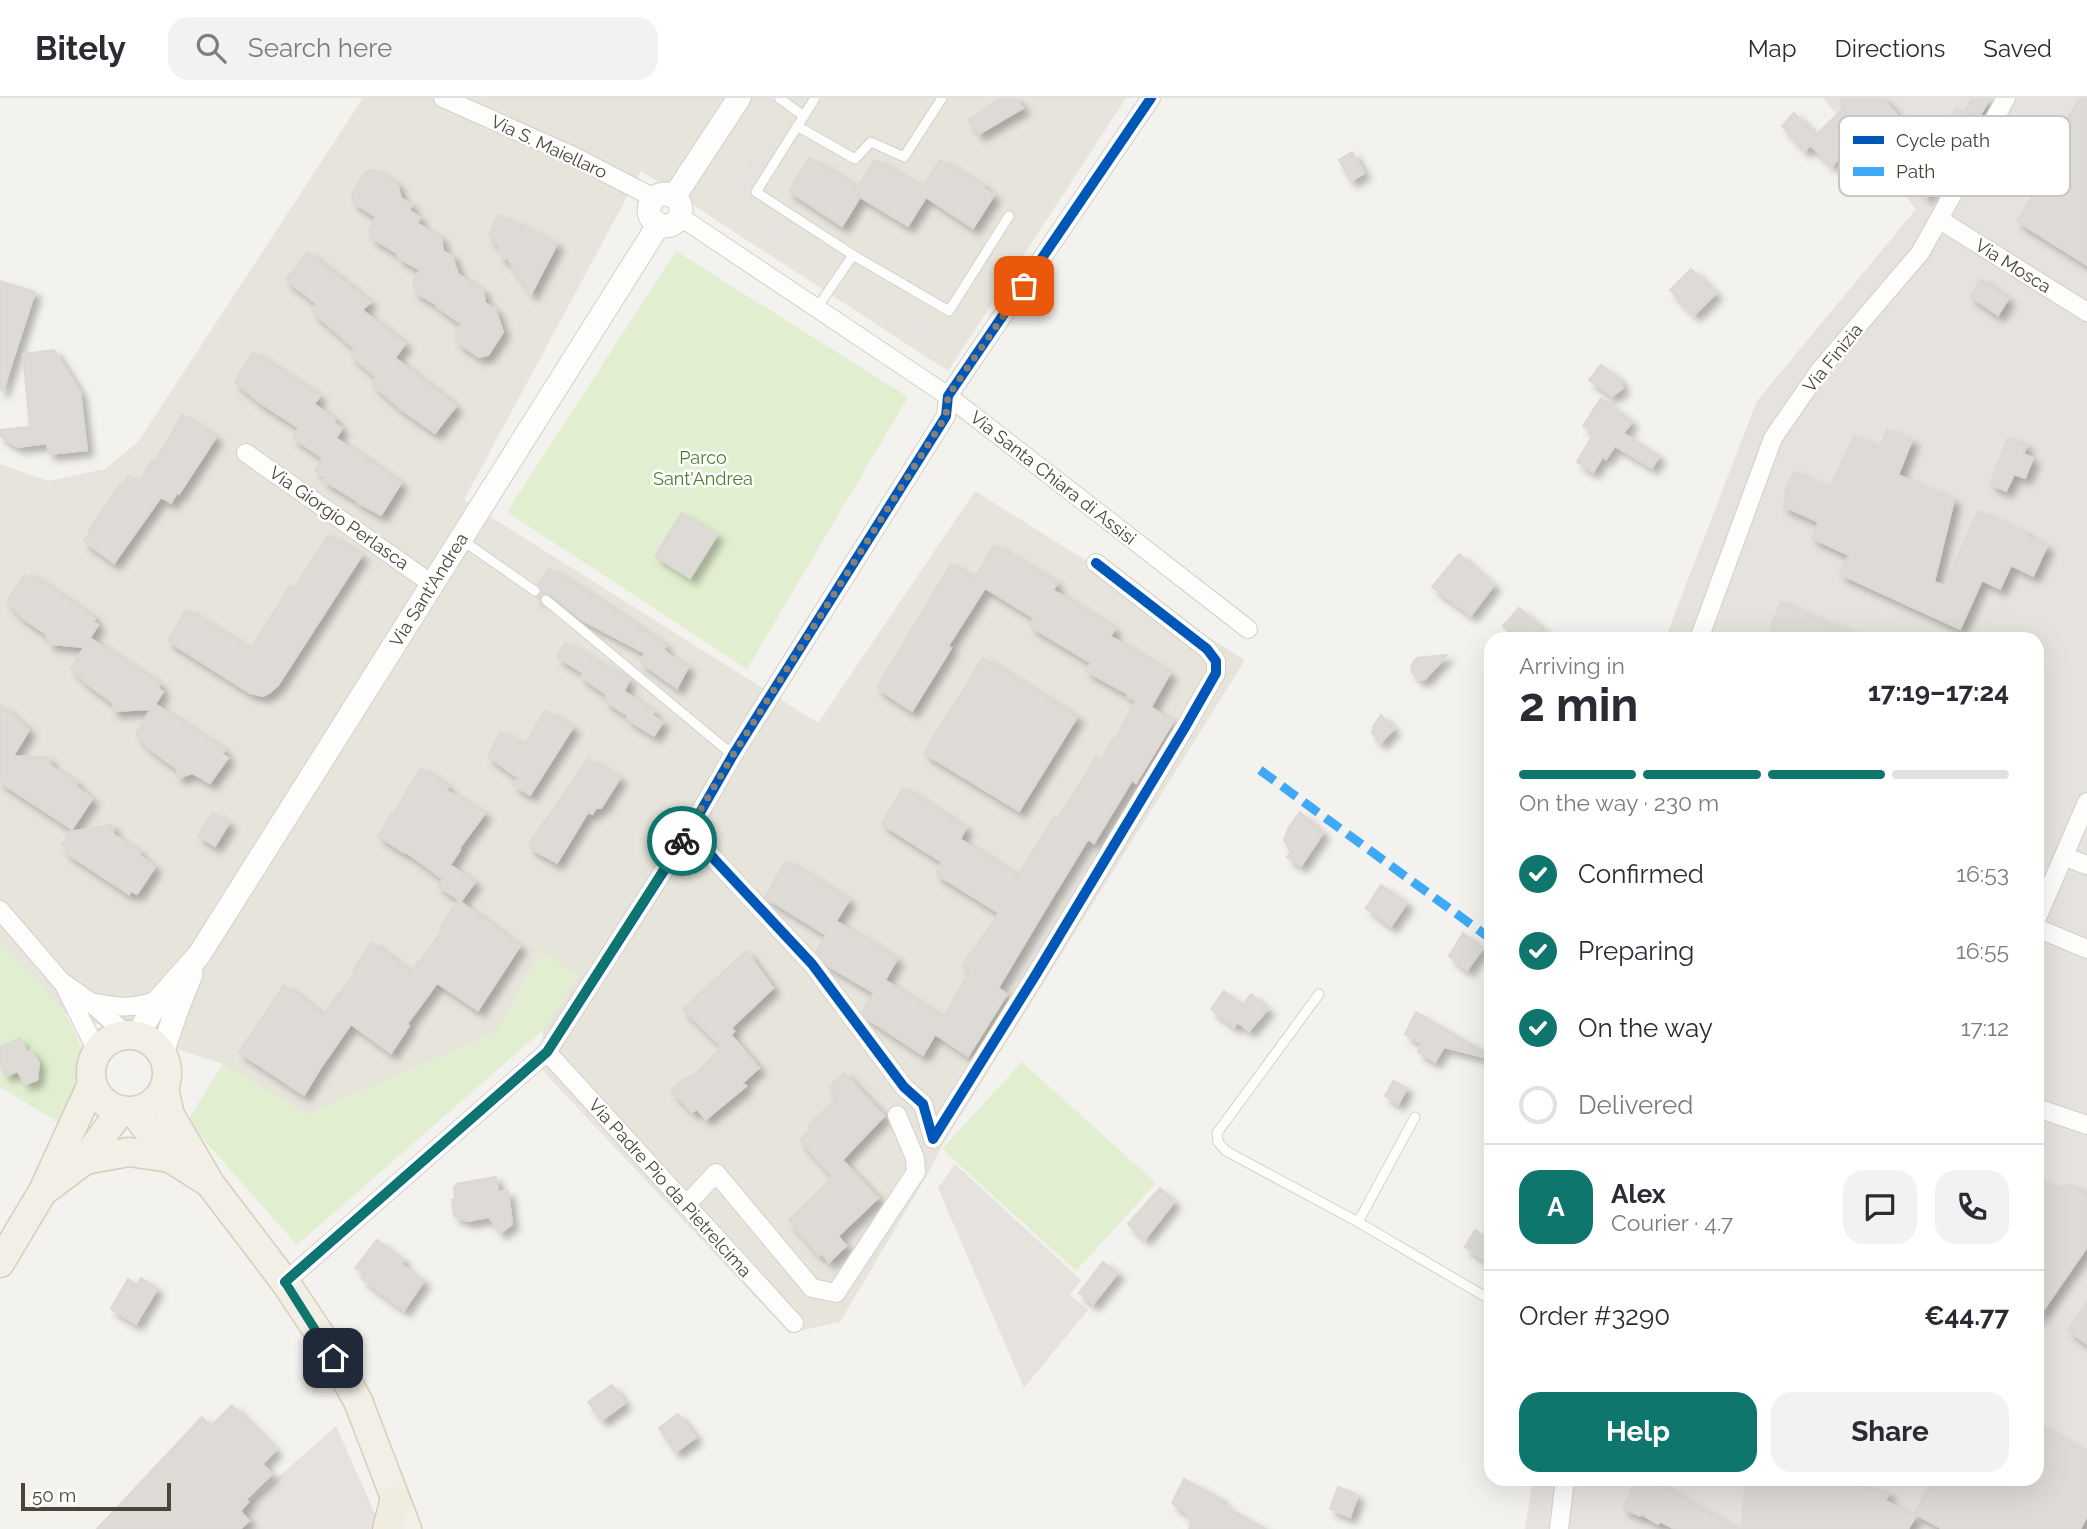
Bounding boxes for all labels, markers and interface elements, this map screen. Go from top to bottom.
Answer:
search box [168,17,658,80]
text: Bitely [35,29,126,68]
icon: search [192,29,230,67]
text: Search here [248,33,392,63]
text: Map [1748,34,1797,63]
text: Directions [1835,34,1945,63]
text: Saved [1983,34,2052,63]
street label: Via S. Maiellaro [488,110,611,183]
legend [1839,116,2070,196]
text: Cycle path [1896,129,1990,151]
text: Path [1896,160,1935,182]
street label: Via Mosca [1972,234,2055,297]
pin [994,256,1054,316]
icon: bag [1005,267,1043,305]
street label: Via Finizia [1799,319,1867,396]
street label: Via Santa Chiara di Assisi [966,406,1140,549]
park label: Parco Sant'Andrea [653,447,753,489]
street label: Via Giorgio Perlasca [265,462,413,574]
street label: Via Sant'Andrea [385,529,472,651]
text: Arriving in [1519,652,1625,679]
text: 17:19–17:24 [1868,677,2009,707]
text: 2 min [1519,678,1638,732]
text: On the way · 230 m [1519,789,1719,816]
courier [647,806,717,876]
icon: bike [663,822,701,860]
icon: check [1519,855,1557,893]
text: Confirmed [1578,859,1704,889]
text: 16:53 [1956,860,2009,887]
icon: check [1519,932,1557,970]
text: Preparing [1578,936,1694,966]
text: 16:55 [1956,937,2009,964]
icon: check [1519,1009,1557,1047]
text: On the way [1578,1013,1713,1043]
text: 17:12 [1961,1014,2009,1041]
text: Delivered [1578,1090,1693,1120]
street label: Via Padre Pio da Pietrelcima [585,1094,756,1281]
button: chat [1843,1170,1917,1244]
button: phone [1935,1170,2009,1244]
text: Alex [1611,1179,1666,1209]
text: A [1547,1192,1565,1222]
text: Courier · 4.7 [1611,1209,1733,1236]
text: Order #3290 [1519,1301,1670,1331]
text: €44.77 [1924,1301,2009,1331]
pin [303,1328,363,1388]
icon: home [314,1339,352,1377]
button: Help [1519,1392,1757,1472]
button: Share [1771,1392,2009,1472]
scale bar [21,1480,172,1512]
text: 50 m [32,1484,76,1506]

